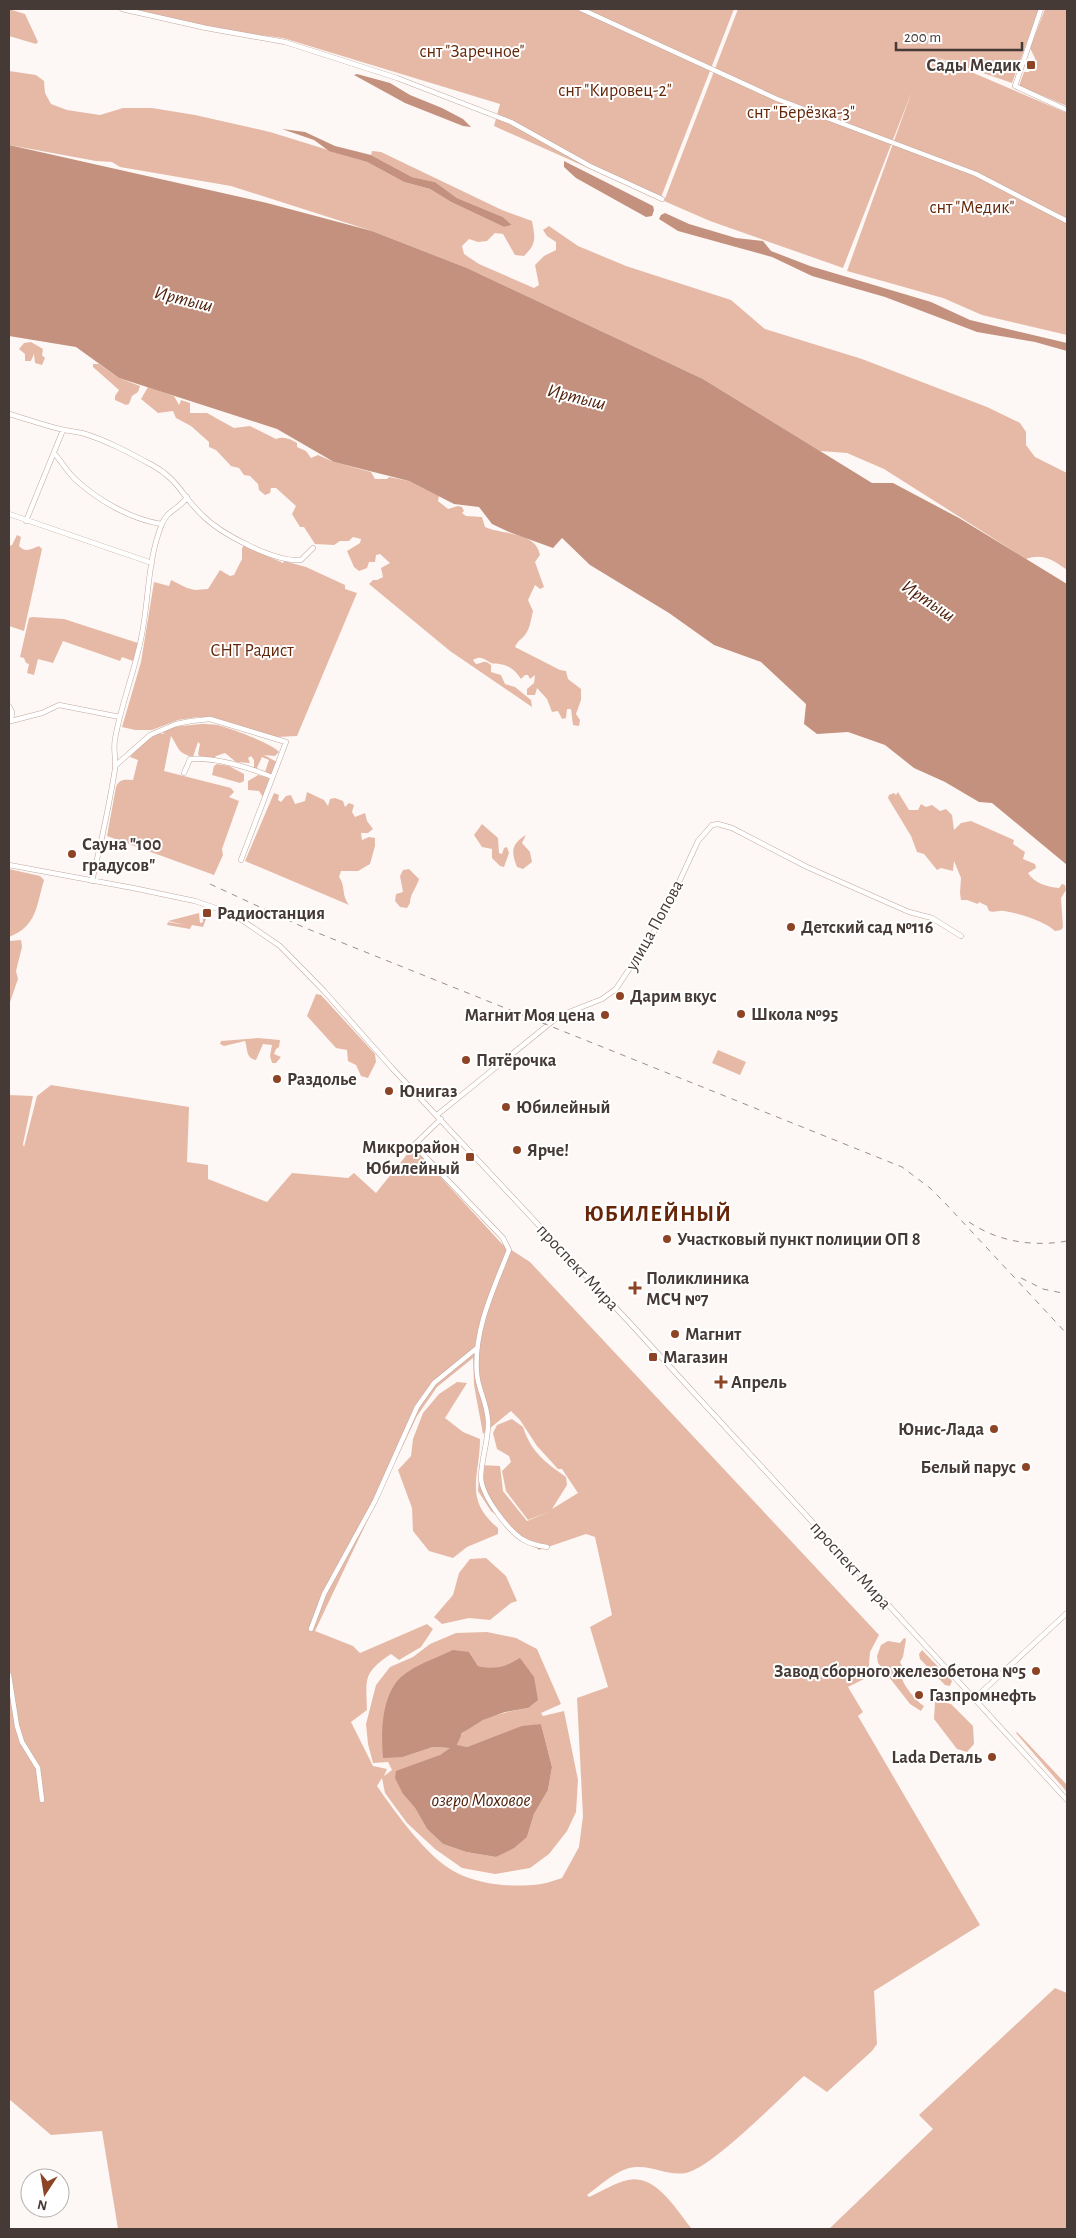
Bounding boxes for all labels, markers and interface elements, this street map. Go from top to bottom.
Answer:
scale bar [896,20,1022,52]
text: 200 m [904,30,941,45]
park label: снт "Заречное" [419,43,525,61]
place label: Сады Медик [926,57,1021,75]
marker: Сады Медик [1025,59,1037,71]
park label: снт "Кировец-2" [558,82,672,100]
park label: снт "Берёзка-3" [747,104,855,122]
park label: снт "Медик" [929,199,1015,217]
water label: Иртыш [153,283,215,316]
water label: Иртыш [546,381,608,414]
water label: Иртыш [898,577,958,626]
park label: СНТ Радист [210,642,294,660]
place label: Сауна "100 градусов" [82,836,161,875]
marker: Сауна "100 градусов" [66,848,78,860]
street label: улица Попова [622,877,687,975]
place label: Радиостанция [217,905,325,923]
marker: Радиостанция [201,907,213,919]
place label: Детский сад №116 [801,919,934,937]
marker: Детский сад №116 [785,921,797,933]
place label: Дарим вкус [630,988,717,1006]
marker: Дарим вкус [614,990,626,1002]
place label: Школа №95 [751,1006,838,1024]
place label: Магнит Моя цена [465,1007,595,1025]
marker: Школа №95 [735,1008,747,1020]
marker: Магнит Моя цена [599,1009,611,1021]
place label: Пятёрочка [476,1052,557,1070]
marker: Пятёрочка [460,1054,472,1066]
place label: Раздолье [287,1071,357,1089]
marker: Раздолье [271,1073,283,1085]
place label: Юнигаз [399,1083,457,1101]
marker: Юнигаз [383,1085,395,1097]
place label: Юбилейный [516,1099,610,1117]
marker: Юбилейный [500,1101,512,1113]
place label: Микрорайон Юбилейный [362,1139,460,1178]
place label: Ярче! [527,1142,569,1160]
marker: Ярче! [511,1144,523,1156]
marker: Микрорайон Юбилейный [464,1151,476,1163]
district label: ЮБИЛЕЙНЫЙ [584,1201,732,1225]
street label: проспект Мира [533,1221,622,1314]
place label: Участковый пункт полиции ОП 8 [677,1231,921,1249]
marker: Участковый пункт полиции ОП 8 [661,1233,673,1245]
place label: Поликлиника МСЧ №7 [646,1270,750,1309]
marker: Поликлиника МСЧ №7 [628,1281,642,1295]
place label: Магнит [685,1326,742,1344]
marker: Магнит [669,1328,681,1340]
place label: Магазин [663,1349,728,1367]
marker: Магазин [647,1351,659,1363]
place label: Апрель [731,1374,787,1392]
marker: Апрель [715,1376,727,1388]
place label: Юнис-Лада [898,1421,984,1439]
marker: Юнис-Лада [988,1423,1000,1435]
place label: Белый парус [921,1459,1016,1477]
marker: Белый парус [1020,1461,1032,1473]
street label: проспект Мира [806,1518,894,1613]
place label: Завод сборного железобетона №5 [774,1663,1026,1681]
marker: Завод сборного железобетона №5 [1030,1665,1042,1677]
place label: Газпромнефть [929,1687,1037,1705]
marker: Газпромнефть [913,1689,925,1701]
place label: Lada Dеталь [892,1749,983,1767]
marker: Lada Dеталь [986,1751,998,1763]
water label: озеро Моховое [432,1791,530,1810]
north arrow [20,2168,70,2218]
text: N [36,2197,49,2213]

